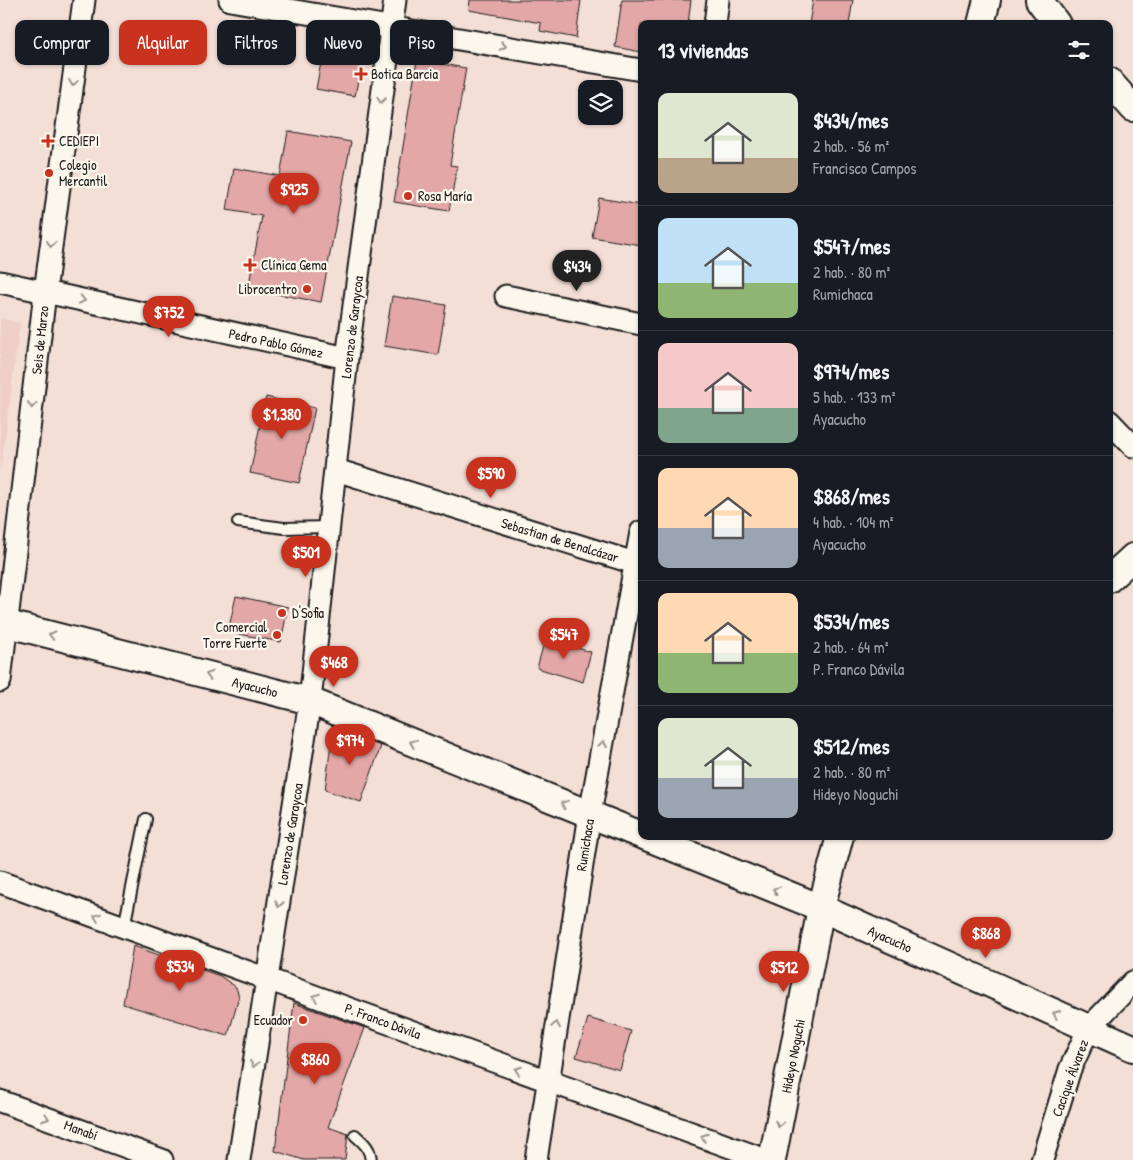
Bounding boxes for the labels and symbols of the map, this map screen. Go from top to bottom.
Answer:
one-way arrow [498,41,507,51]
place label: Botica Barcia [371,64,438,83]
marker: Botica Barcia [355,68,367,80]
one-way arrow [68,79,79,87]
one-way arrow [377,96,387,105]
place label: CEDIEPI [59,131,99,150]
marker: CEDIEPI [41,134,55,148]
place label: Colegio Mercantil [59,155,107,190]
marker: Colegio Mercantil [43,167,55,179]
pin: $925 [264,172,324,215]
place label: Rosa María [418,186,472,205]
marker: Rosa María [402,190,414,202]
one-way arrow [47,240,57,248]
pin: $434 [547,250,607,292]
place label: Clínica Gema [261,255,327,274]
marker: Clínica Gema [243,258,257,272]
street label: Lorenzo de Garaycoa [336,274,368,379]
place label: Librocentro [239,279,297,298]
marker: Librocentro [301,283,313,295]
one-way arrow [77,294,86,305]
pin: $752 [139,296,199,338]
street label: Seis de Marzo [26,304,53,375]
street label: Pedro Pablo Gómez [227,323,325,362]
pin: $1,380 [241,398,323,440]
one-way arrow [27,402,38,410]
pin: $590 [461,456,521,499]
street label: Sebastian de Benalcázar [499,513,622,567]
pin: $501 [276,536,336,578]
place label: D'Sofia [292,603,325,622]
marker: D'Sofia [276,607,288,619]
place label: Comercial Torre Fuerte [203,617,267,652]
pin: $547 [534,618,594,660]
marker: Comercial Torre Fuerte [271,629,283,641]
one-way arrow [47,630,56,641]
pin: $468 [304,646,364,688]
one-way arrow [206,671,214,681]
street label: Ayacucho [230,672,280,702]
pin: $974 [320,724,380,766]
one-way arrow [409,738,418,749]
one-way arrow [598,740,608,749]
street label: Lorenzo de Garaycoa [272,781,308,886]
one-way arrow [560,799,569,810]
street label: Rumichaca [571,817,598,872]
one-way arrow [772,886,781,896]
one-way arrow [274,899,284,908]
one-way arrow [94,913,102,923]
pin: $868 [956,916,1016,959]
street label: Ayacucho [865,920,916,958]
pin: $534 [150,950,210,992]
pin: $512 [754,950,814,993]
one-way arrow [312,993,321,1003]
street label: P. Franco Dávila [342,998,424,1043]
one-way arrow [1052,1009,1061,1020]
place label: Ecuador [254,1010,294,1029]
marker: Ecuador [297,1014,309,1026]
street label: Hideyo Noguchi [776,1017,810,1095]
one-way arrow [550,1021,561,1029]
street label: Cacique Álvarez [1047,1036,1093,1120]
pin: $860 [285,1042,345,1085]
one-way arrow [249,1061,260,1069]
one-way arrow [514,1066,523,1076]
one-way arrow [41,1112,50,1122]
street label: Manabí [62,1115,101,1144]
one-way arrow [775,1119,785,1128]
one-way arrow [700,1133,708,1143]

